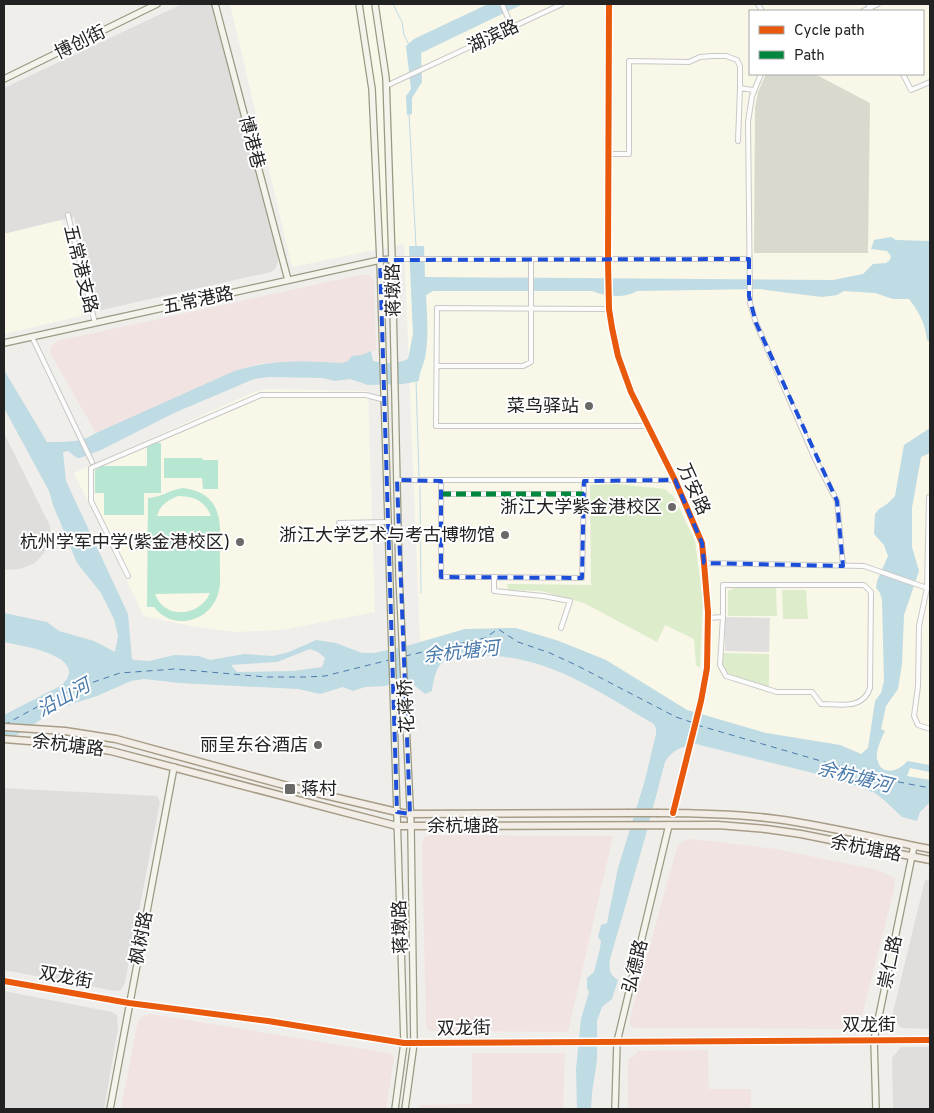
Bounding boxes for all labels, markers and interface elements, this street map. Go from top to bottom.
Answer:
legend [749,10,924,75]
street label: 湖滨路 [464,16,523,59]
street label: 博创街 [51,21,110,66]
text: Cycle path [794,22,865,41]
text: Path [794,47,825,66]
street label: 博港巷 [232,113,269,171]
street label: 五常港支路 [57,223,102,316]
street label: 蒋墩路 [383,263,406,317]
street label: 五常港路 [161,283,236,320]
place label: 菜鸟驿站 [507,396,579,419]
marker: 菜鸟驿站 [583,400,595,412]
street label: 万安路 [671,460,714,519]
place label: 浙江大学紫金港校区 [500,497,662,520]
marker: 浙江大学紫金港校区 [666,501,678,513]
place label: 浙江大学艺术与考古博物馆 [279,525,495,548]
marker: 浙江大学艺术与考古博物馆 [499,529,511,541]
place label: 杭州学军中学(紫金港校区) [20,532,230,555]
marker: 杭州学军中学(紫金港校区) [234,536,246,548]
water label: 余杭塘河 [422,637,504,669]
water label: 沿山河 [33,673,98,723]
street label: 花蒋桥 [395,678,420,733]
street label: 余杭塘路 [31,731,105,762]
place label: 丽呈东谷酒店 [200,735,308,758]
marker: 丽呈东谷酒店 [312,739,324,751]
water label: 余杭塘河 [815,757,898,800]
place label: 蒋村 [301,779,337,802]
marker: 蒋村 [283,782,297,796]
street label: 余杭塘路 [427,816,499,839]
street label: 余杭塘路 [828,831,903,868]
street label: 蒋墩路 [389,900,414,954]
street label: 枫树路 [126,910,159,967]
street label: 崇仁路 [875,934,908,991]
street label: 弘德路 [619,937,654,995]
street label: 双龙街 [37,962,94,994]
street label: 双龙街 [842,1015,896,1038]
street label: 双龙街 [437,1018,491,1041]

